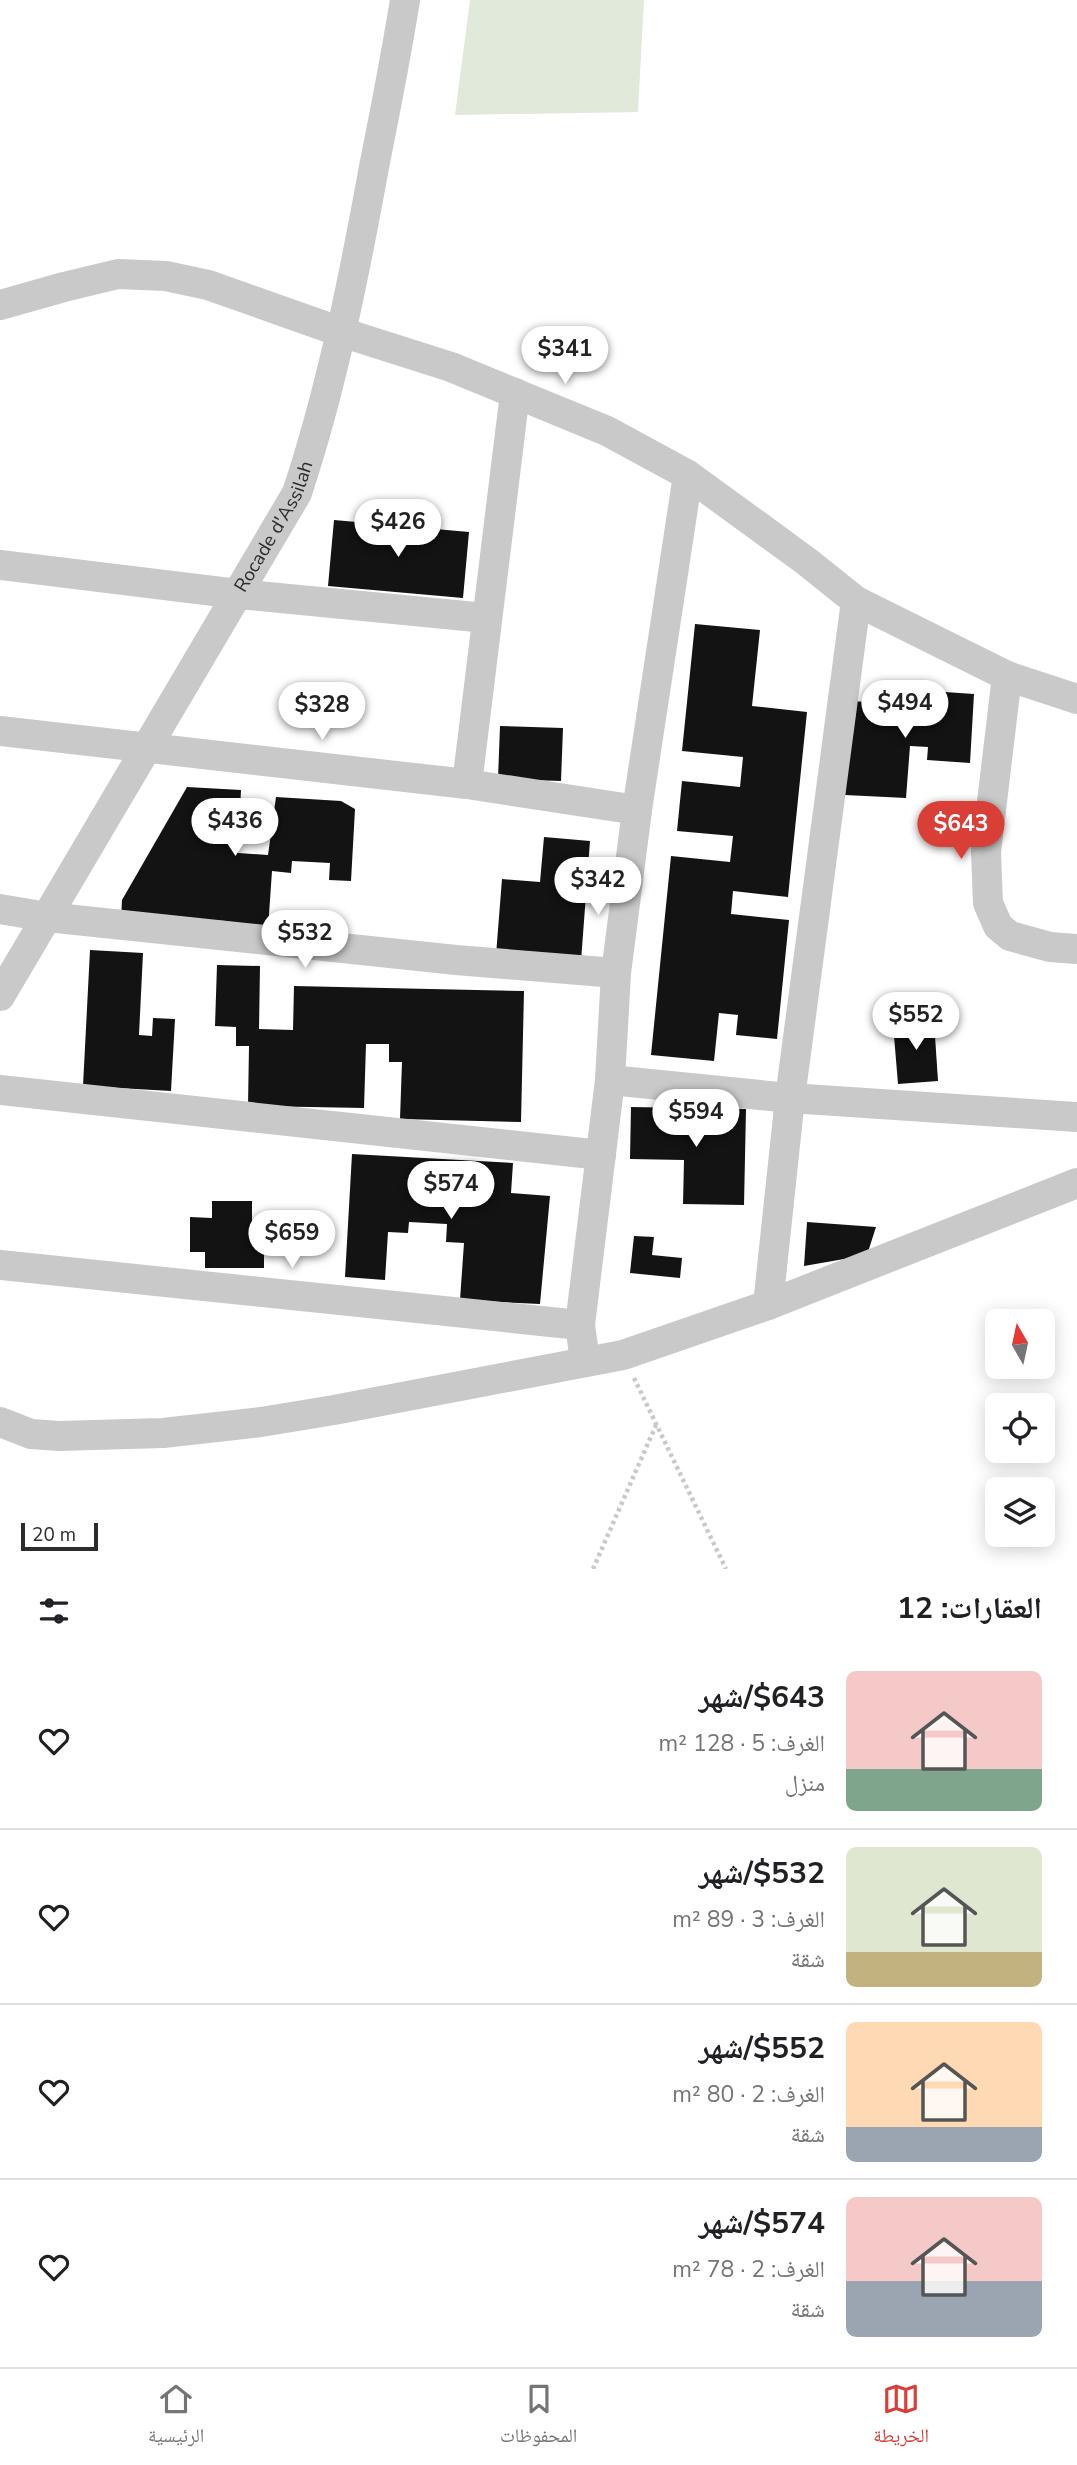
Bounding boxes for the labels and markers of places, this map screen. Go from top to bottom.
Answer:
pin: $341 [524,326,606,386]
pin: $426 [357,500,439,559]
pin: $494 [864,680,946,740]
pin: $328 [281,682,363,742]
pin: $436 [194,798,276,858]
pin: $643 [920,802,1002,861]
pin: $342 [557,858,639,917]
pin: $532 [264,911,346,970]
pin: $552 [875,992,957,1052]
pin: $594 [655,1090,737,1149]
pin: $574 [410,1162,492,1221]
pin: $659 [251,1210,333,1270]

